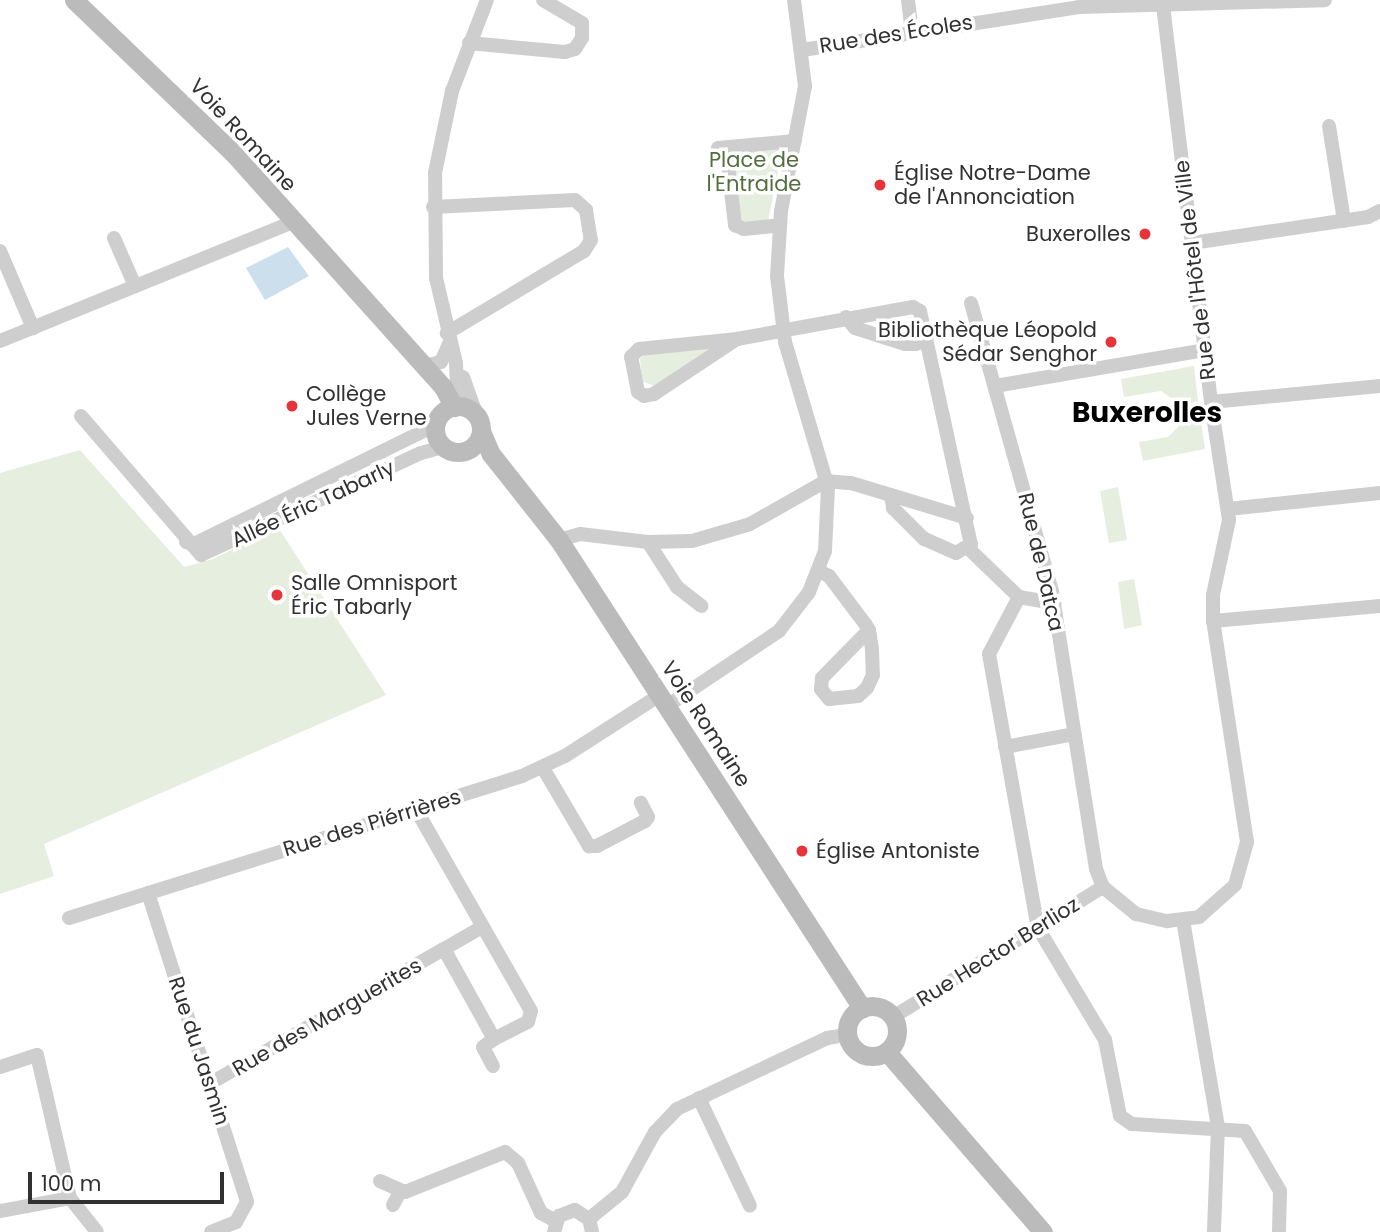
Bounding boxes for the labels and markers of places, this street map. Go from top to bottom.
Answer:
place label: Église Notre-Dame de l'Annonciation [894,160,1091,210]
marker: Église Notre-Dame de l'Annonciation [872,177,888,193]
place label: Buxerolles [1026,221,1131,247]
marker: Buxerolles [1137,226,1153,242]
place label: Bibliothèque Léopold Sédar Senghor [878,317,1097,367]
marker: Bibliothèque Léopold Sédar Senghor [1103,334,1119,350]
place label: Collège Jules Verne [306,381,427,431]
marker: Collège Jules Verne [284,398,300,414]
place label: Salle Omnisport Éric Tabarly [291,570,457,620]
marker: Salle Omnisport Éric Tabarly [269,587,285,603]
place label: Église Antoniste [816,838,980,864]
marker: Église Antoniste [794,843,810,859]

